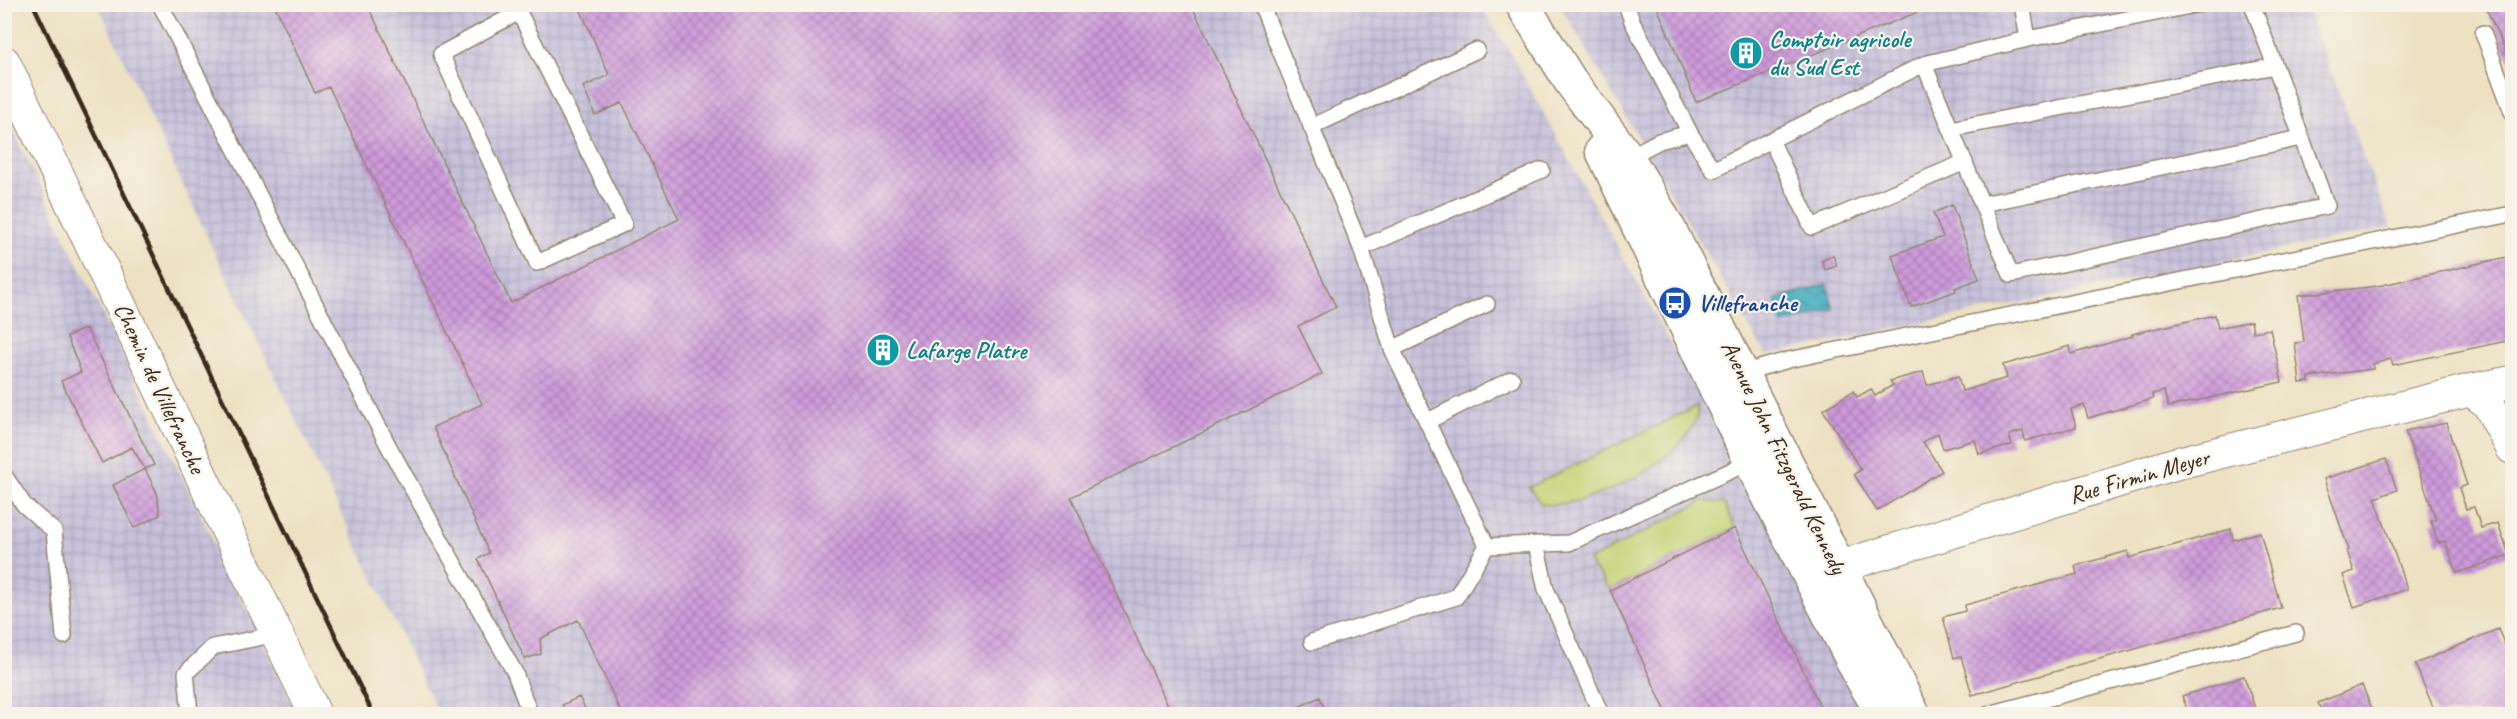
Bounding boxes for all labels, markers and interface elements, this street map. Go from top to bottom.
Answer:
place label: Comptoir agricole du Sud Est [1769,24,1912,82]
building icon: Comptoir agricole du Sud Est [1728,35,1764,71]
bus stop icon: Villefranche [1657,285,1693,321]
place label: Villefranche [1698,288,1798,318]
street label: Chemin de Villefranche [107,298,214,480]
building icon: Lafarge Platre [865,332,901,368]
place label: Lafarge Platre [906,335,1028,365]
street label: Avenue John Fitzgerald Kennedy [1714,335,1854,580]
street label: Rue Firmin Meyer [2065,441,2215,510]

